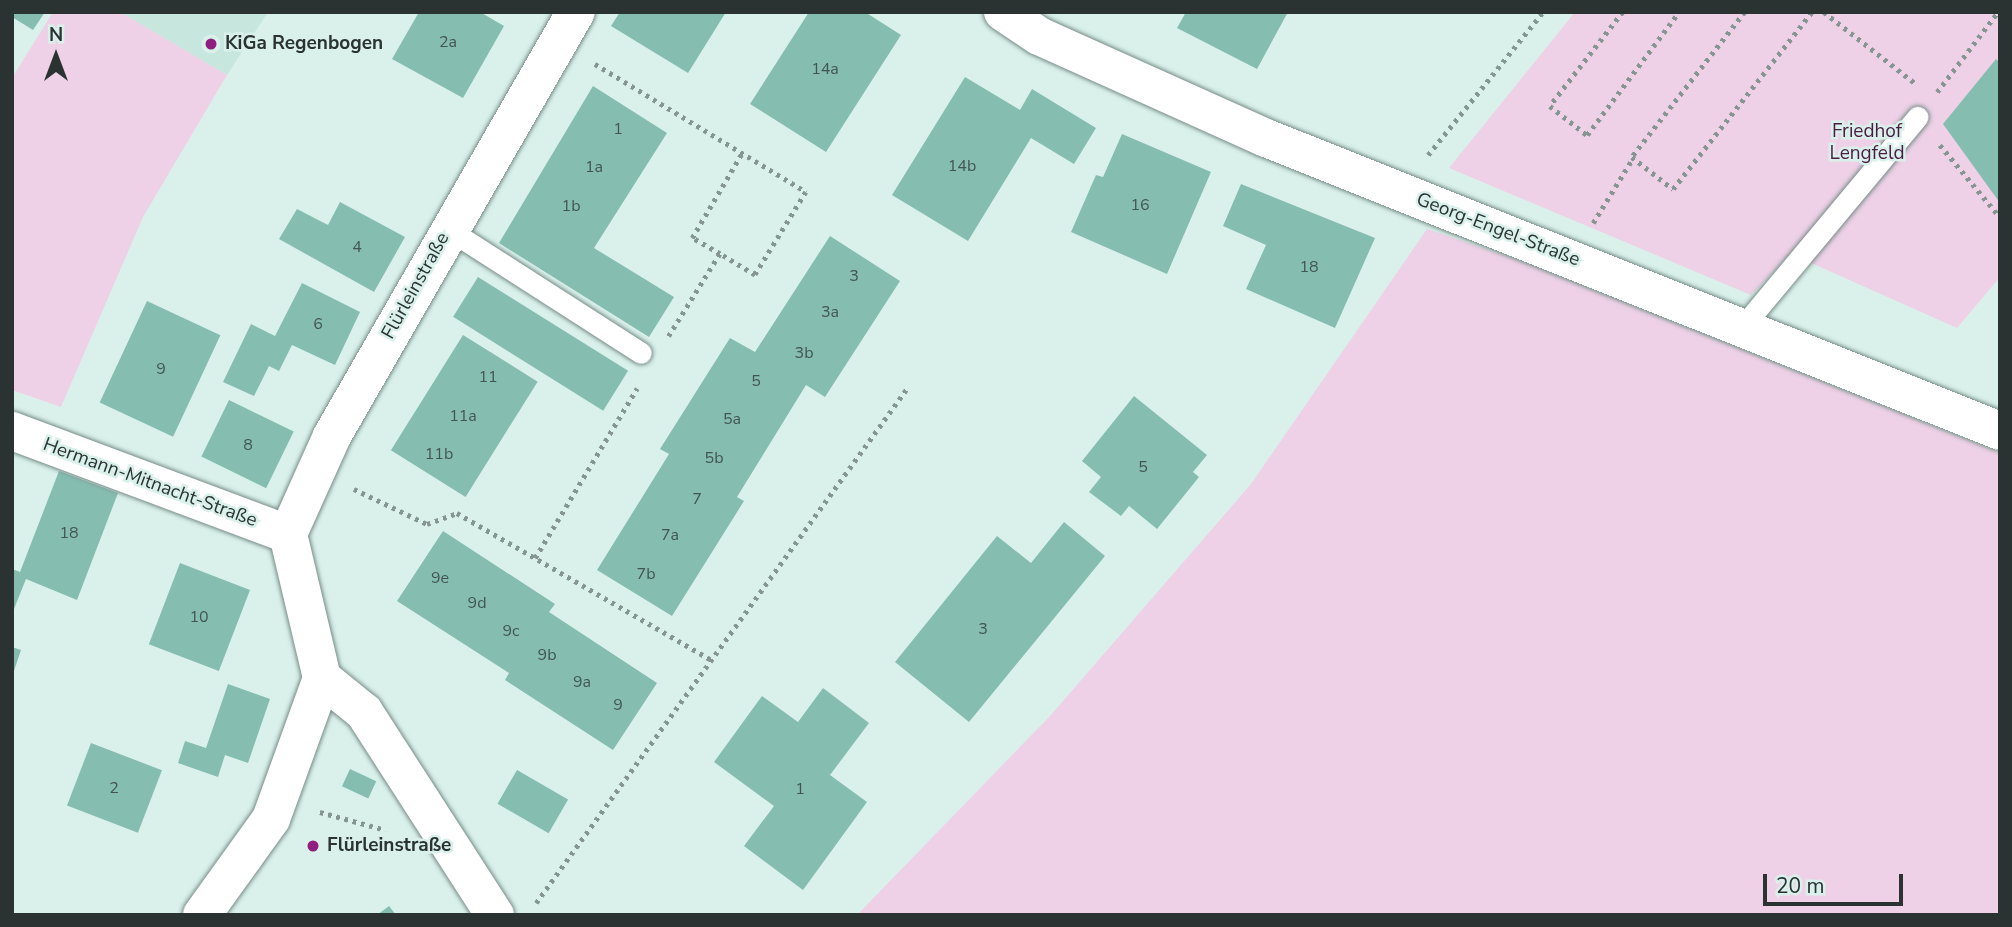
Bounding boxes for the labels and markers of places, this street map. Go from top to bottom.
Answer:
place label: KiGa Regenbogen [225,33,383,55]
marker: KiGa Regenbogen [203,36,219,52]
place label: Flürleinstraße [327,835,451,857]
marker: Flürleinstraße [305,838,321,854]

